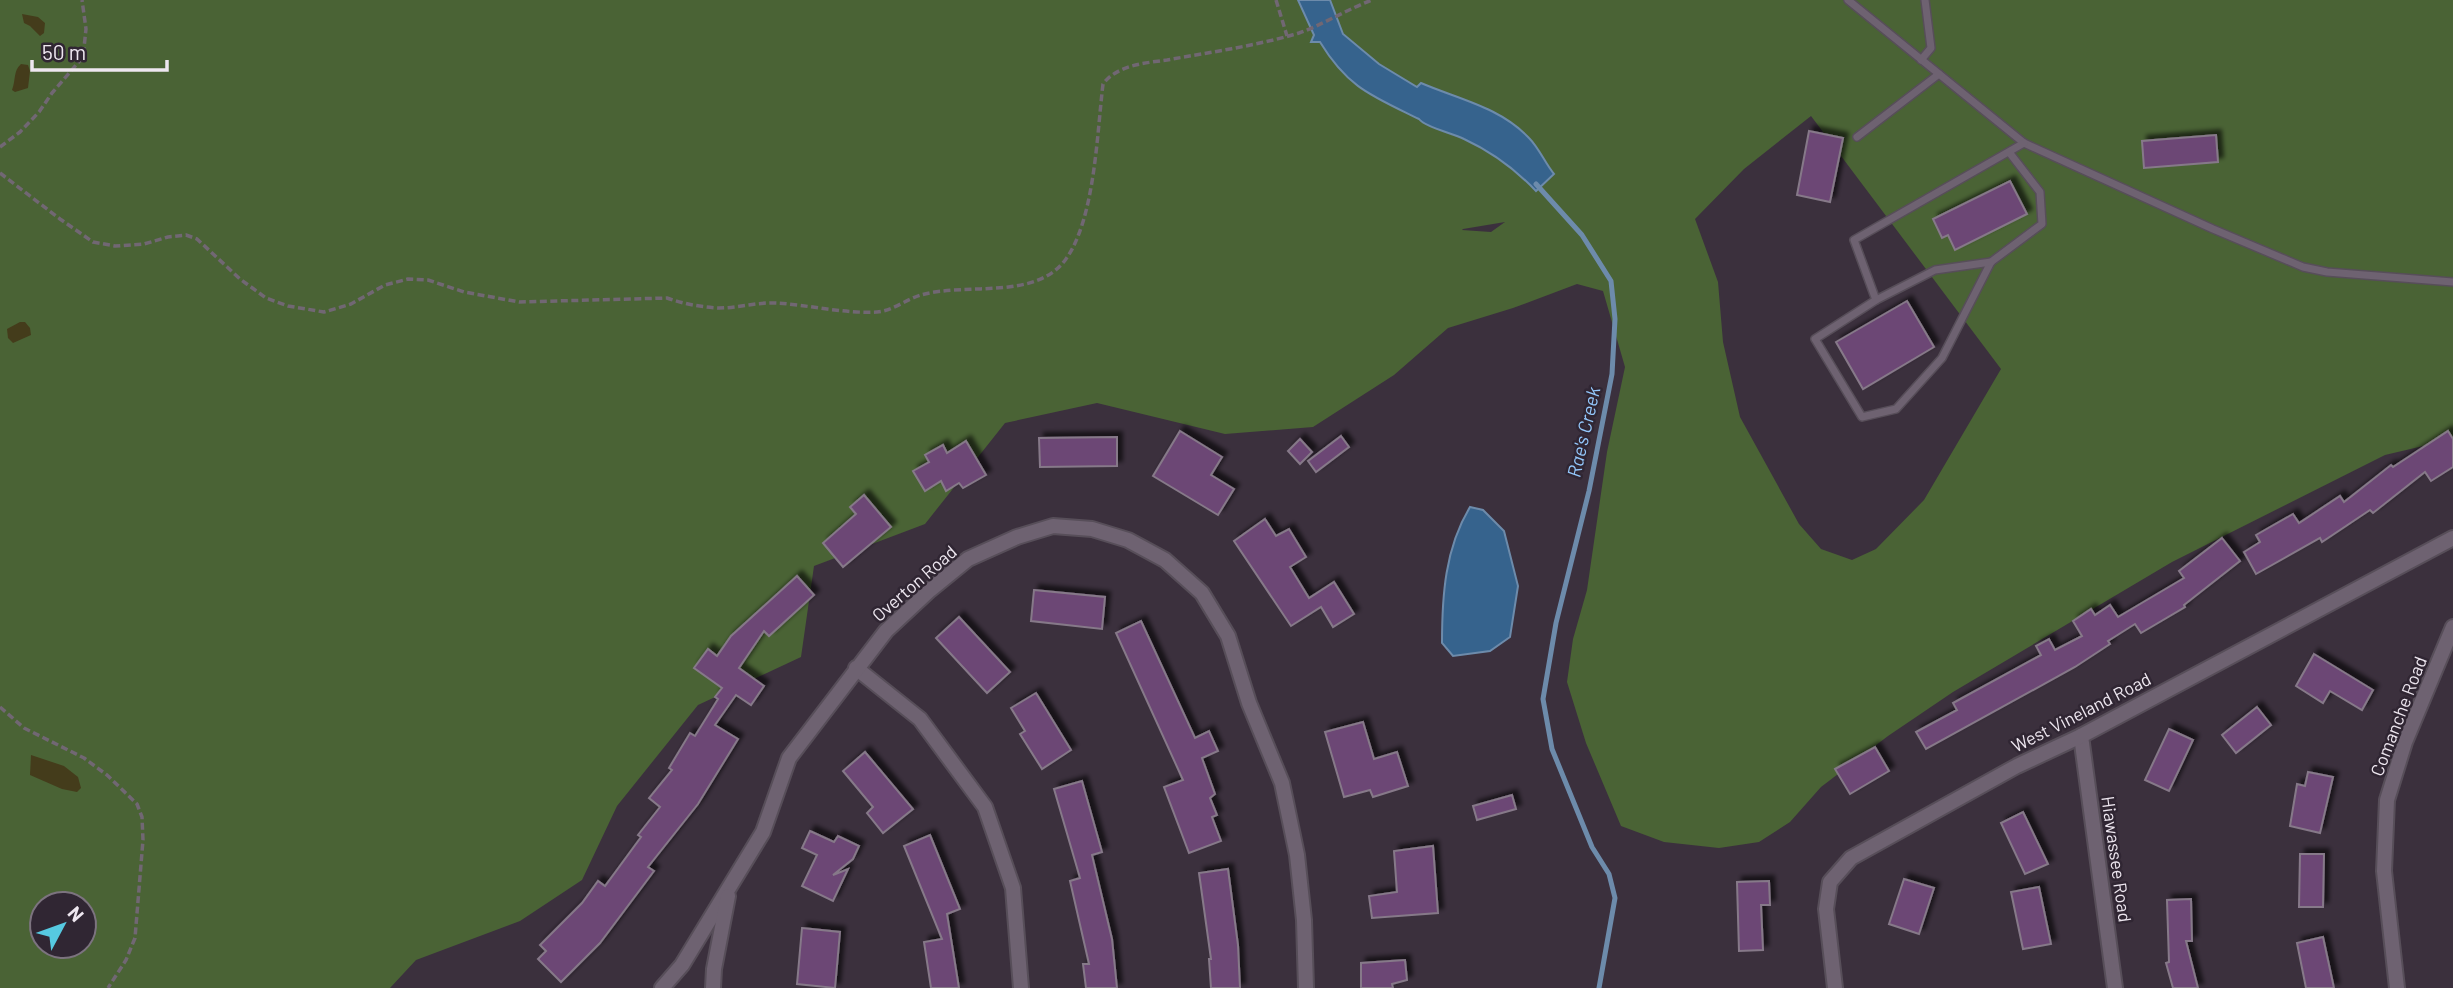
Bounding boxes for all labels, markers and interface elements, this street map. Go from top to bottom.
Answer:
scale bar [32,28,166,72]
text: 50 m [42,39,86,64]
water label: Rae's Creek [1561,384,1605,479]
street label: Overton Road [867,540,961,626]
street label: Comanche Road [2365,653,2431,779]
street label: West Vineland Road [2008,667,2154,757]
street label: Hiawassee Road [2097,795,2137,923]
north arrow [28,890,98,960]
text: N [63,901,89,926]

